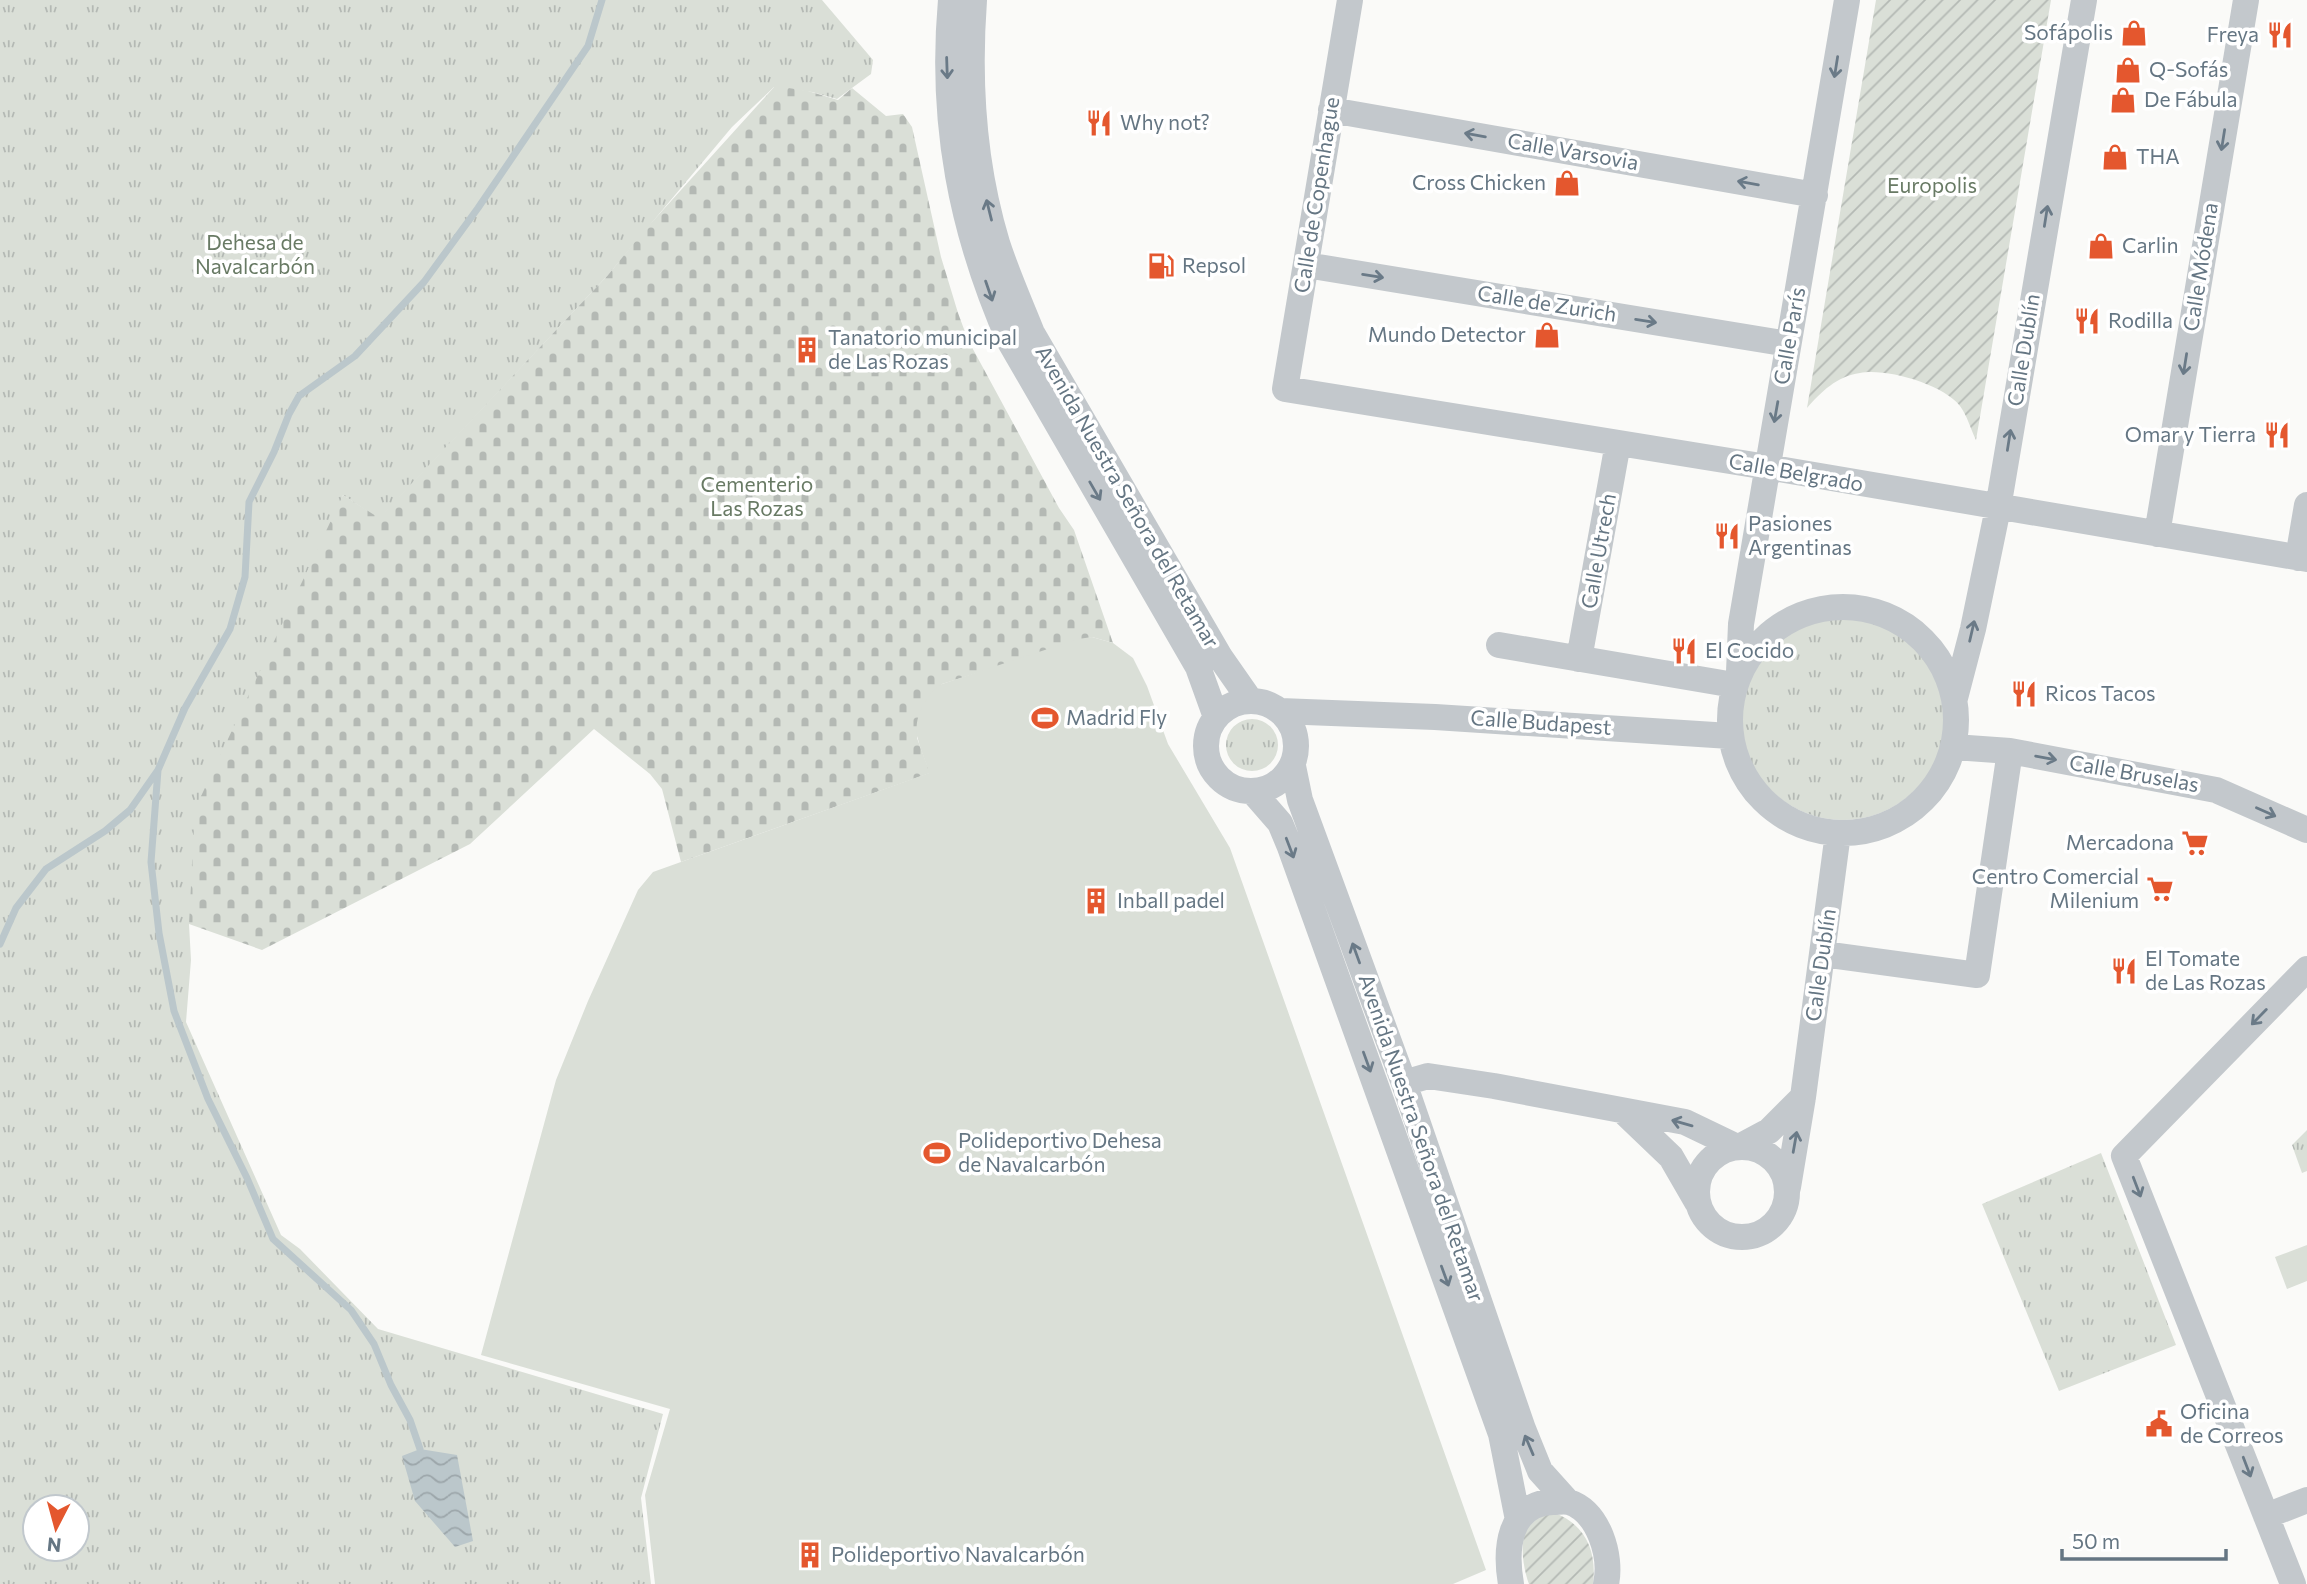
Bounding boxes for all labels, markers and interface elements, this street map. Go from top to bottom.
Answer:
shop icon: Sofápolis [2119,18,2149,48]
place label: Sofápolis [2024,19,2113,44]
restaurant icon: Freya [2265,20,2295,50]
place label: Freya [2207,21,2259,46]
one-way arrow [1829,55,1842,78]
shop icon: Q-Sofás [2113,55,2143,85]
one-way arrow [940,56,954,79]
place label: Q-Sofás [2149,56,2228,81]
shop icon: De Fábula [2108,85,2138,115]
place label: De Fábula [2144,86,2238,111]
street label: Calle de Copenhague [1288,95,1343,295]
restaurant icon: Why not? [1084,108,1114,138]
place label: Why not? [1120,109,1210,134]
street label: Calle Varsovia [1506,127,1641,174]
one-way arrow [1464,128,1487,141]
one-way arrow [2216,128,2229,151]
shop icon: THA [2100,142,2130,172]
place label: THA [2136,143,2180,168]
shop icon: Cross Chicken [1552,168,1582,198]
place label: Cross Chicken [1412,169,1546,194]
park label: Europolis [1887,172,1977,197]
one-way arrow [1737,176,1760,189]
one-way arrow [982,199,995,222]
street label: Calle Módena [2177,201,2222,333]
one-way arrow [2040,205,2053,228]
park label: Dehesa de Navalcarbón [195,229,315,278]
shop icon: Carlin [2086,231,2116,261]
place label: Carlin [2122,232,2179,257]
fuel station icon: Repsol [1146,251,1176,281]
place label: Repsol [1182,252,1246,277]
one-way arrow [1361,270,1384,283]
one-way arrow [984,279,996,301]
street label: Calle de Zurich [1476,279,1619,326]
street label: Calle París [1768,285,1809,386]
street label: Calle Dublín [2001,292,2044,408]
restaurant icon: Rodilla [2072,306,2102,336]
place label: Rodilla [2108,307,2173,332]
one-way arrow [1634,315,1657,328]
shop icon: Mundo Detector [1532,320,1562,350]
place label: Mundo Detector [1368,321,1526,346]
place label: Tanatorio municipal de Las Rozas [828,324,1017,373]
building icon: Tanatorio municipal de Las Rozas [792,335,822,365]
street label: Avenida Nuestra Señora del Retamar [1031,341,1225,652]
one-way arrow [2178,352,2191,375]
one-way arrow [1769,400,1782,423]
restaurant icon: Omar y Tierra [2262,420,2292,450]
place label: Omar y Tierra [2125,421,2256,446]
one-way arrow [2003,430,2016,452]
street label: Calle Belgrado [1727,447,1866,496]
park label: Cementerio Las Rozas [701,471,813,520]
one-way arrow [1089,480,1102,501]
street label: Calle Utrech [1575,491,1620,610]
place label: Pasiones Argentinas [1748,510,1852,559]
restaurant icon: Pasiones Argentinas [1712,521,1742,551]
one-way arrow [1966,621,1979,643]
restaurant icon: El Cocido [1669,636,1699,666]
place label: El Cocido [1705,637,1794,662]
restaurant icon: Ricos Tacos [2009,679,2039,709]
place label: Ricos Tacos [2045,680,2156,705]
sports icon: Madrid Fly [1030,703,1060,733]
place label: Madrid Fly [1066,704,1167,729]
street label: Calle Budapest [1470,704,1612,739]
street label: Calle Bruselas [2067,749,2201,796]
one-way arrow [2034,752,2057,765]
one-way arrow [2255,806,2276,819]
supermarket icon: Mercadona [2180,828,2210,858]
place label: Mercadona [2066,829,2174,854]
one-way arrow [1284,837,1297,859]
place label: Centro Comercial Milenium [1972,863,2139,912]
supermarket icon: Centro Comercial Milenium [2145,874,2175,904]
building icon: Inball padel [1081,886,1111,916]
place label: Inball padel [1117,887,1225,912]
street label: Calle Dublín [1799,907,1840,1023]
one-way arrow [1349,943,1362,965]
place label: El Tomate de Las Rozas [2145,945,2266,994]
restaurant icon: El Tomate de Las Rozas [2109,956,2139,986]
street label: Avenida Nuestra Señora del Retamar [1354,970,1490,1305]
one-way arrow [2251,1009,2268,1026]
one-way arrow [1362,1051,1374,1073]
one-way arrow [1672,1116,1694,1129]
place label: Polideportivo Dehesa de Navalcarbón [958,1127,1162,1176]
one-way arrow [1789,1131,1803,1154]
sports icon: Polideportivo Dehesa de Navalcarbón [922,1138,952,1168]
one-way arrow [2131,1176,2144,1198]
one-way arrow [1439,1265,1452,1287]
place label: Oficina de Correos [2180,1398,2284,1447]
public building icon: Oficina de Correos [2144,1409,2174,1439]
one-way arrow [1522,1435,1535,1457]
one-way arrow [2241,1456,2254,1478]
north arrow [21,1493,91,1563]
scale bar [2062,1518,2226,1562]
text: 50 m [2072,1528,2120,1553]
text: N [46,1533,62,1558]
building icon: Polideportivo Navalcarbón [795,1540,825,1570]
place label: Polideportivo Navalcarbón [831,1541,1085,1566]

